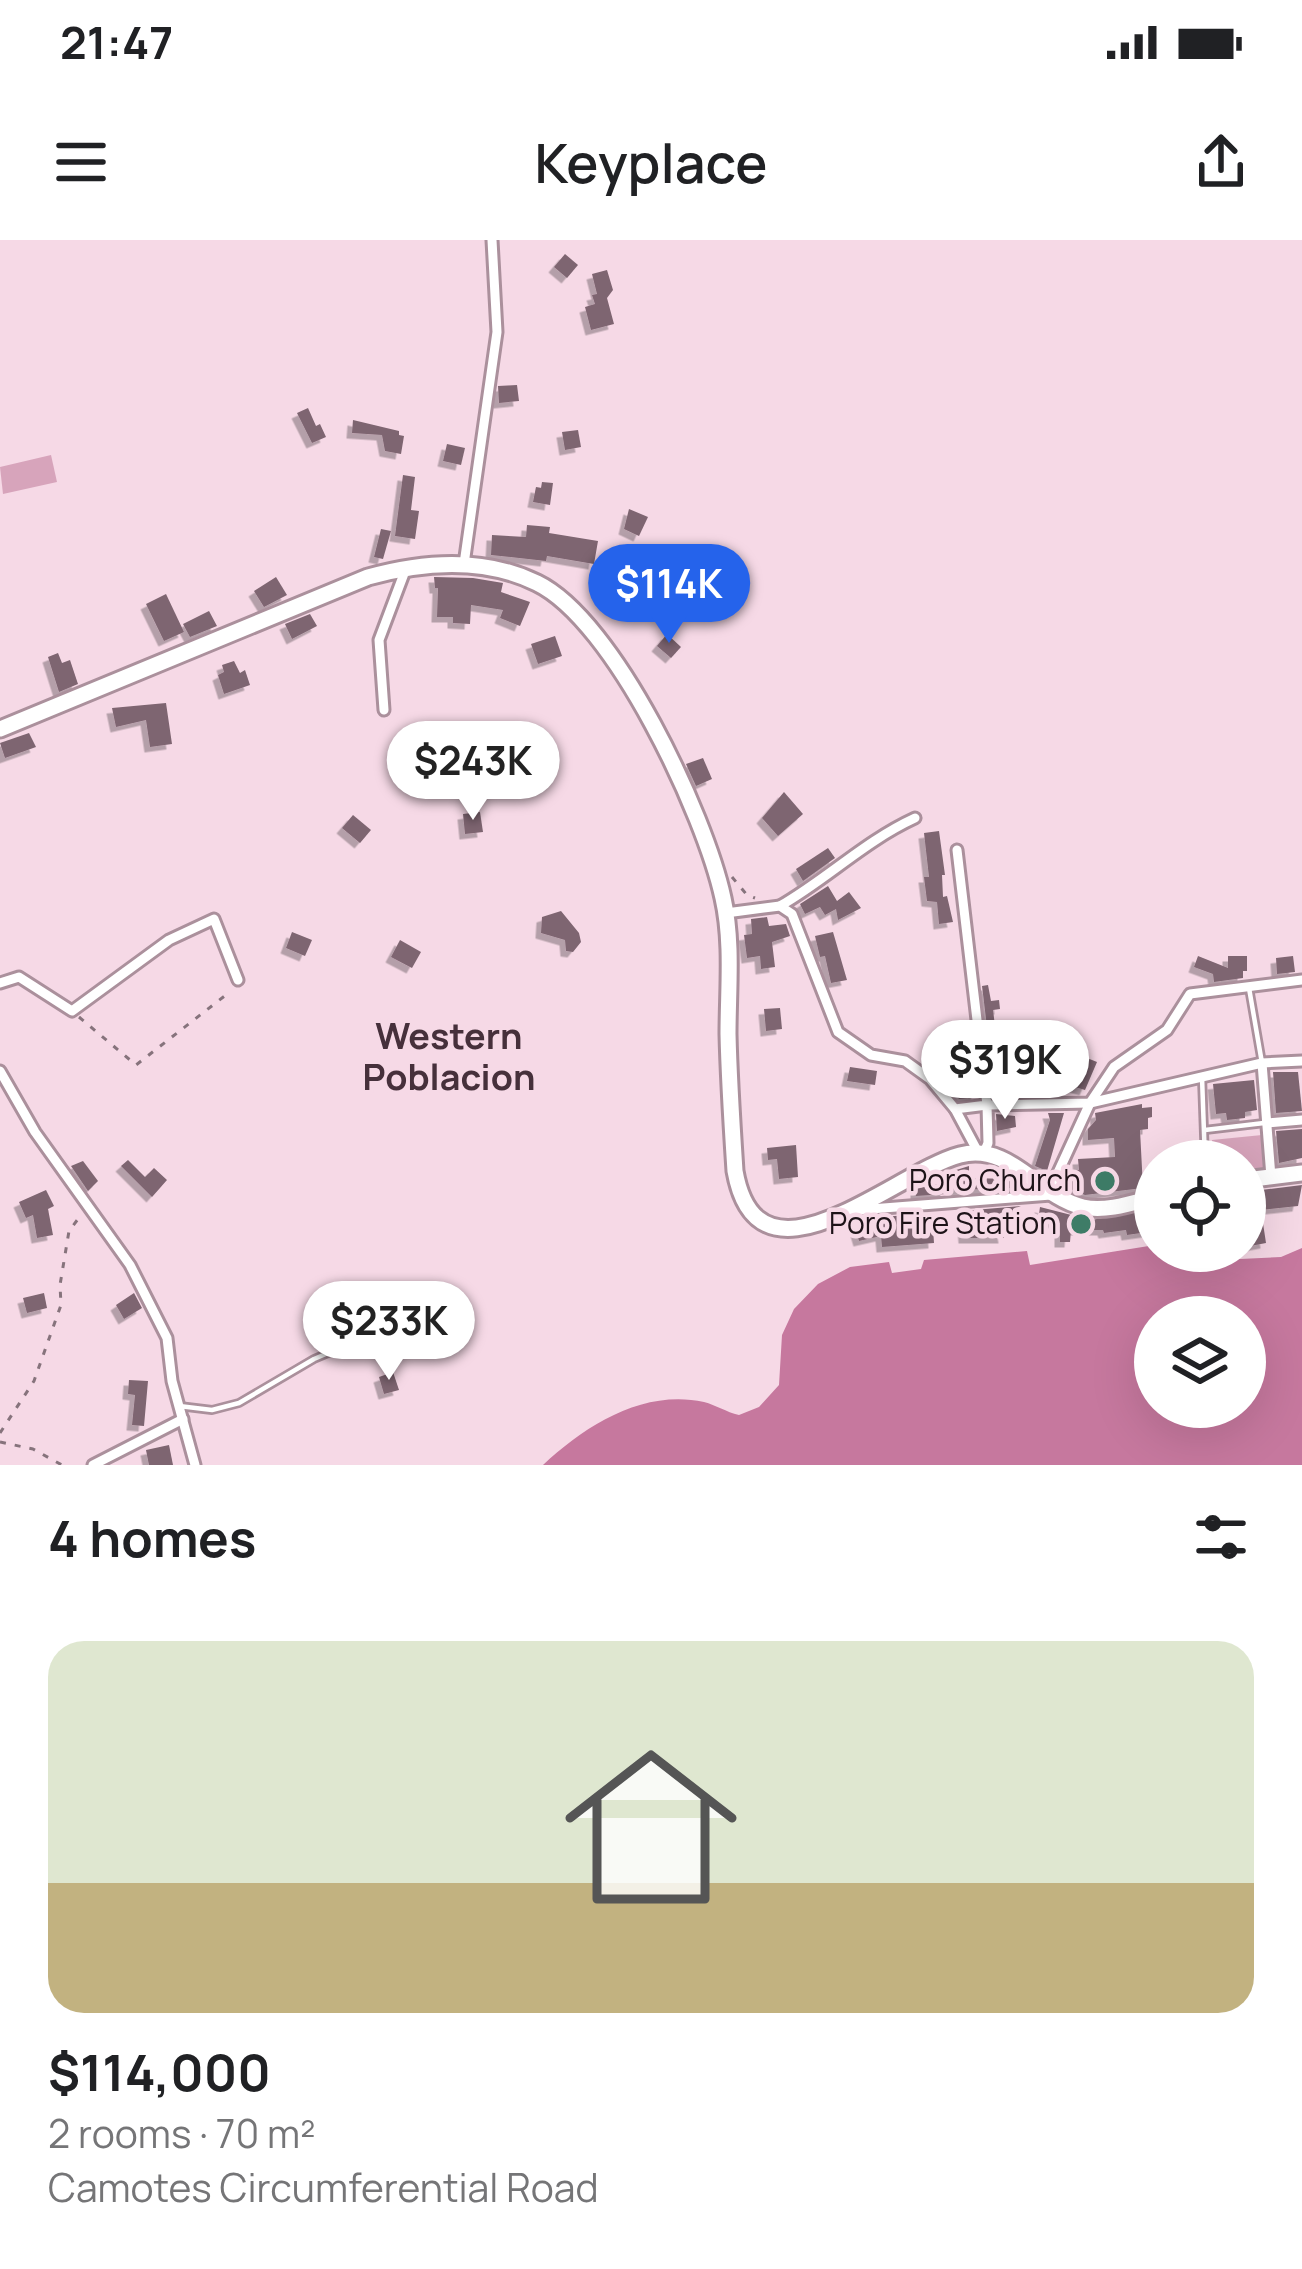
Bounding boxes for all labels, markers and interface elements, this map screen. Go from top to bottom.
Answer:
text: 21:47 [60,11,173,73]
text: Keyplace [534,125,768,199]
icon: menu [48,129,114,195]
icon: share [1188,129,1254,195]
pin: $114K [585,544,753,646]
text: $114K [615,556,723,610]
pin: $243K [389,721,557,823]
text: $243K [414,733,532,787]
district label: Western Poblacion [363,1011,536,1101]
pin: $319K [921,1020,1089,1122]
text: $319K [948,1032,1062,1086]
map controls [1134,1140,1266,1428]
button: locate [1134,1140,1266,1272]
place label: Poro Church [909,1159,1081,1200]
marker: Poro Church [1092,1168,1118,1194]
place label: Poro Fire Station [829,1202,1057,1243]
marker: Poro Fire Station [1068,1211,1094,1237]
pin: $233K [305,1281,473,1383]
text: $233K [330,1293,448,1347]
button: layers [1134,1296,1266,1428]
text: 4 homes [48,1503,256,1572]
icon: filters [1188,1504,1254,1570]
icon: home [543,1719,759,1935]
text: $114,000 [48,2037,271,2106]
text: 2 rooms · 70 m² [48,2106,316,2160]
text: Camotes Circumferential Road [48,2160,599,2214]

